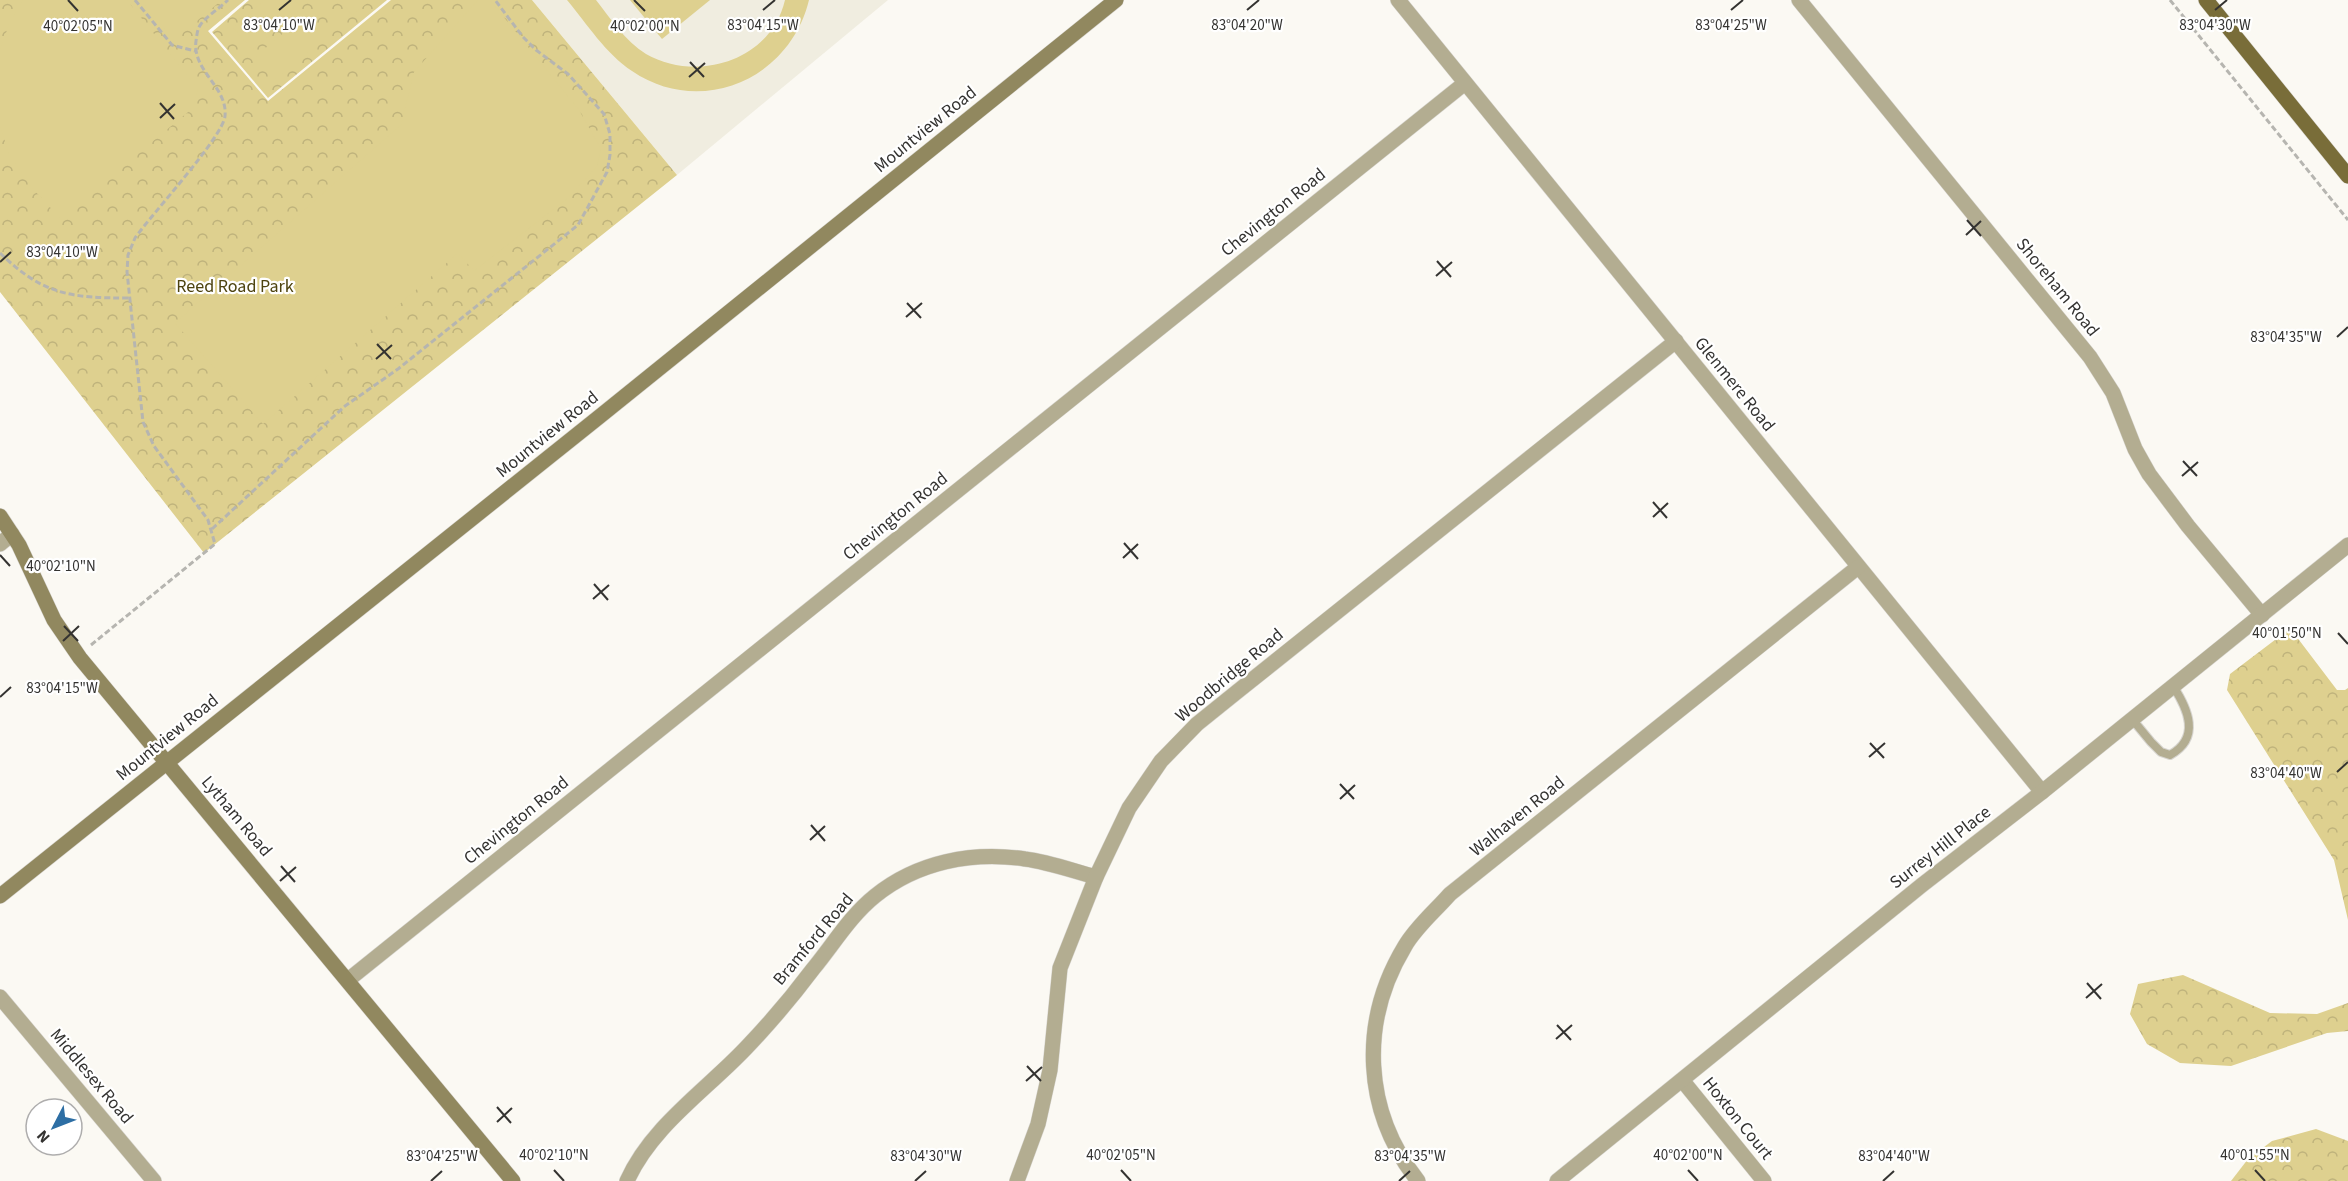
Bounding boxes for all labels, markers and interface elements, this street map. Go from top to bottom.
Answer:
text: 83°04'10"W [243,15,315,36]
text: 83°04'15"W [727,15,799,36]
text: 83°04'20"W [1211,15,1283,36]
text: 83°04'25"W [1695,15,1767,36]
text: 83°04'30"W [2179,15,2251,36]
text: 40°02'05"N [43,16,113,37]
text: 40°02'00"N [610,16,680,37]
street label: Mountview Road [869,80,982,179]
street label: Chevington Road [1216,162,1331,263]
street label: Shoreham Road [2010,233,2105,342]
text: 83°04'10"W [26,242,98,263]
park label: Reed Road Park [176,274,294,299]
text: 83°04'35"W [2250,327,2322,348]
street label: Glenmere Road [1689,332,1781,437]
street label: Mountview Road [491,385,604,484]
street label: Chevington Road [838,466,953,567]
text: 40°02'10"N [26,556,96,577]
street label: Woodbridge Road [1170,623,1289,728]
text: 40°01'50"N [2252,623,2322,644]
text: 83°04'15"W [26,678,98,699]
street label: Mountview Road [111,688,224,787]
text: 83°04'40"W [2250,763,2322,784]
street label: Chevington Road [459,770,574,871]
street label: Walhaven Road [1464,770,1570,863]
street label: Lytham Road [195,771,278,862]
street label: Surrey Hill Place [1884,800,1996,895]
street label: Bramford Road [767,888,859,991]
street label: Middlesex Road [44,1023,139,1129]
street label: Hoxton Court [1696,1072,1779,1165]
north arrow [24,1097,84,1157]
text: N [32,1125,55,1148]
text: 40°02'10"N [519,1145,589,1166]
text: 40°02'05"N [1086,1145,1156,1166]
text: 40°02'00"N [1653,1145,1723,1166]
text: 40°01'55"N [2220,1145,2290,1166]
text: 83°04'25"W [406,1146,478,1167]
text: 83°04'30"W [890,1146,962,1167]
text: 83°04'35"W [1374,1146,1446,1167]
text: 83°04'40"W [1858,1146,1930,1167]

